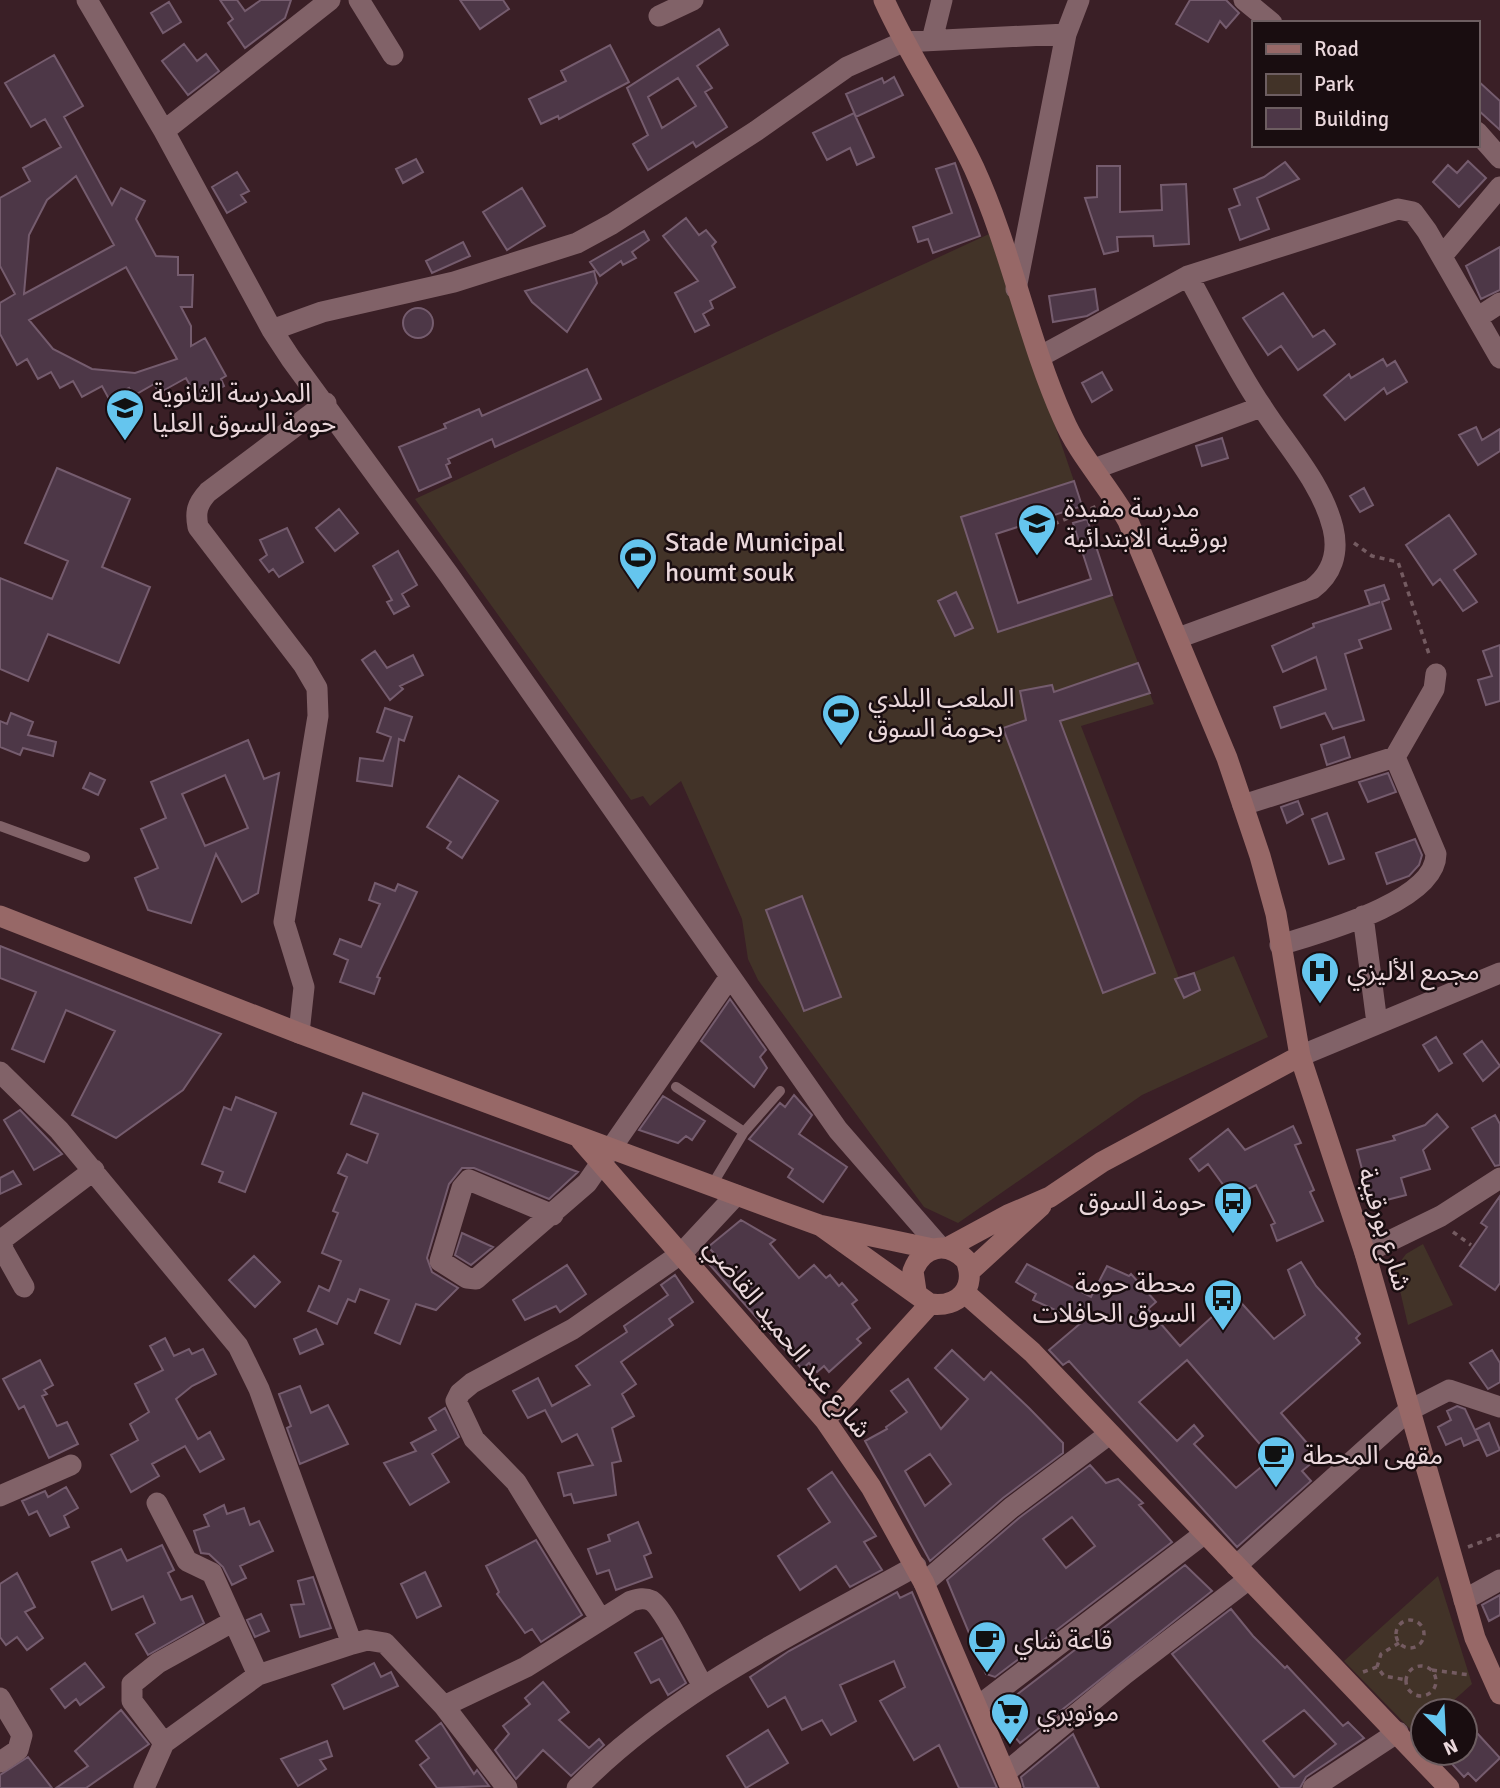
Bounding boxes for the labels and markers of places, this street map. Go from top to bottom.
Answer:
place label: المدرسة الثانوية حومة السوق العليا [152,378,336,440]
school or university icon: المدرسة الثانوية حومة السوق العليا [104,387,146,442]
place label: مدرسة مفيدة بورقيبة الابتدائية [1064,493,1228,555]
school or university icon: مدرسة مفيدة بورقيبة الابتدائية [1016,502,1058,557]
place label: Stade Municipal houmt souk [665,527,845,589]
sports icon: Stade Municipal houmt souk [617,536,659,591]
place label: الملعب البلدي بحومة السوق [868,683,1015,745]
sports icon: الملعب البلدي بحومة السوق [820,692,862,747]
hospital icon: مجمع الأليزي [1299,950,1341,1005]
place label: مجمع الأليزي [1347,956,1480,991]
bus stop icon: حومة السوق [1212,1180,1254,1235]
place label: حومة السوق [1079,1186,1206,1218]
place label: محطة حومة السوق الحافلات [1033,1268,1196,1330]
bus stop icon: محطة حومة السوق الحافلات [1202,1277,1244,1332]
cafe icon: مقهى المحطة [1255,1434,1297,1489]
place label: مقهى المحطة [1303,1440,1443,1472]
cafe icon: قاعة شاي [966,1619,1008,1674]
place label: قاعة شاي [1014,1625,1112,1660]
supermarket icon: مونوبري [989,1691,1031,1746]
place label: مونوبري [1037,1697,1119,1732]

